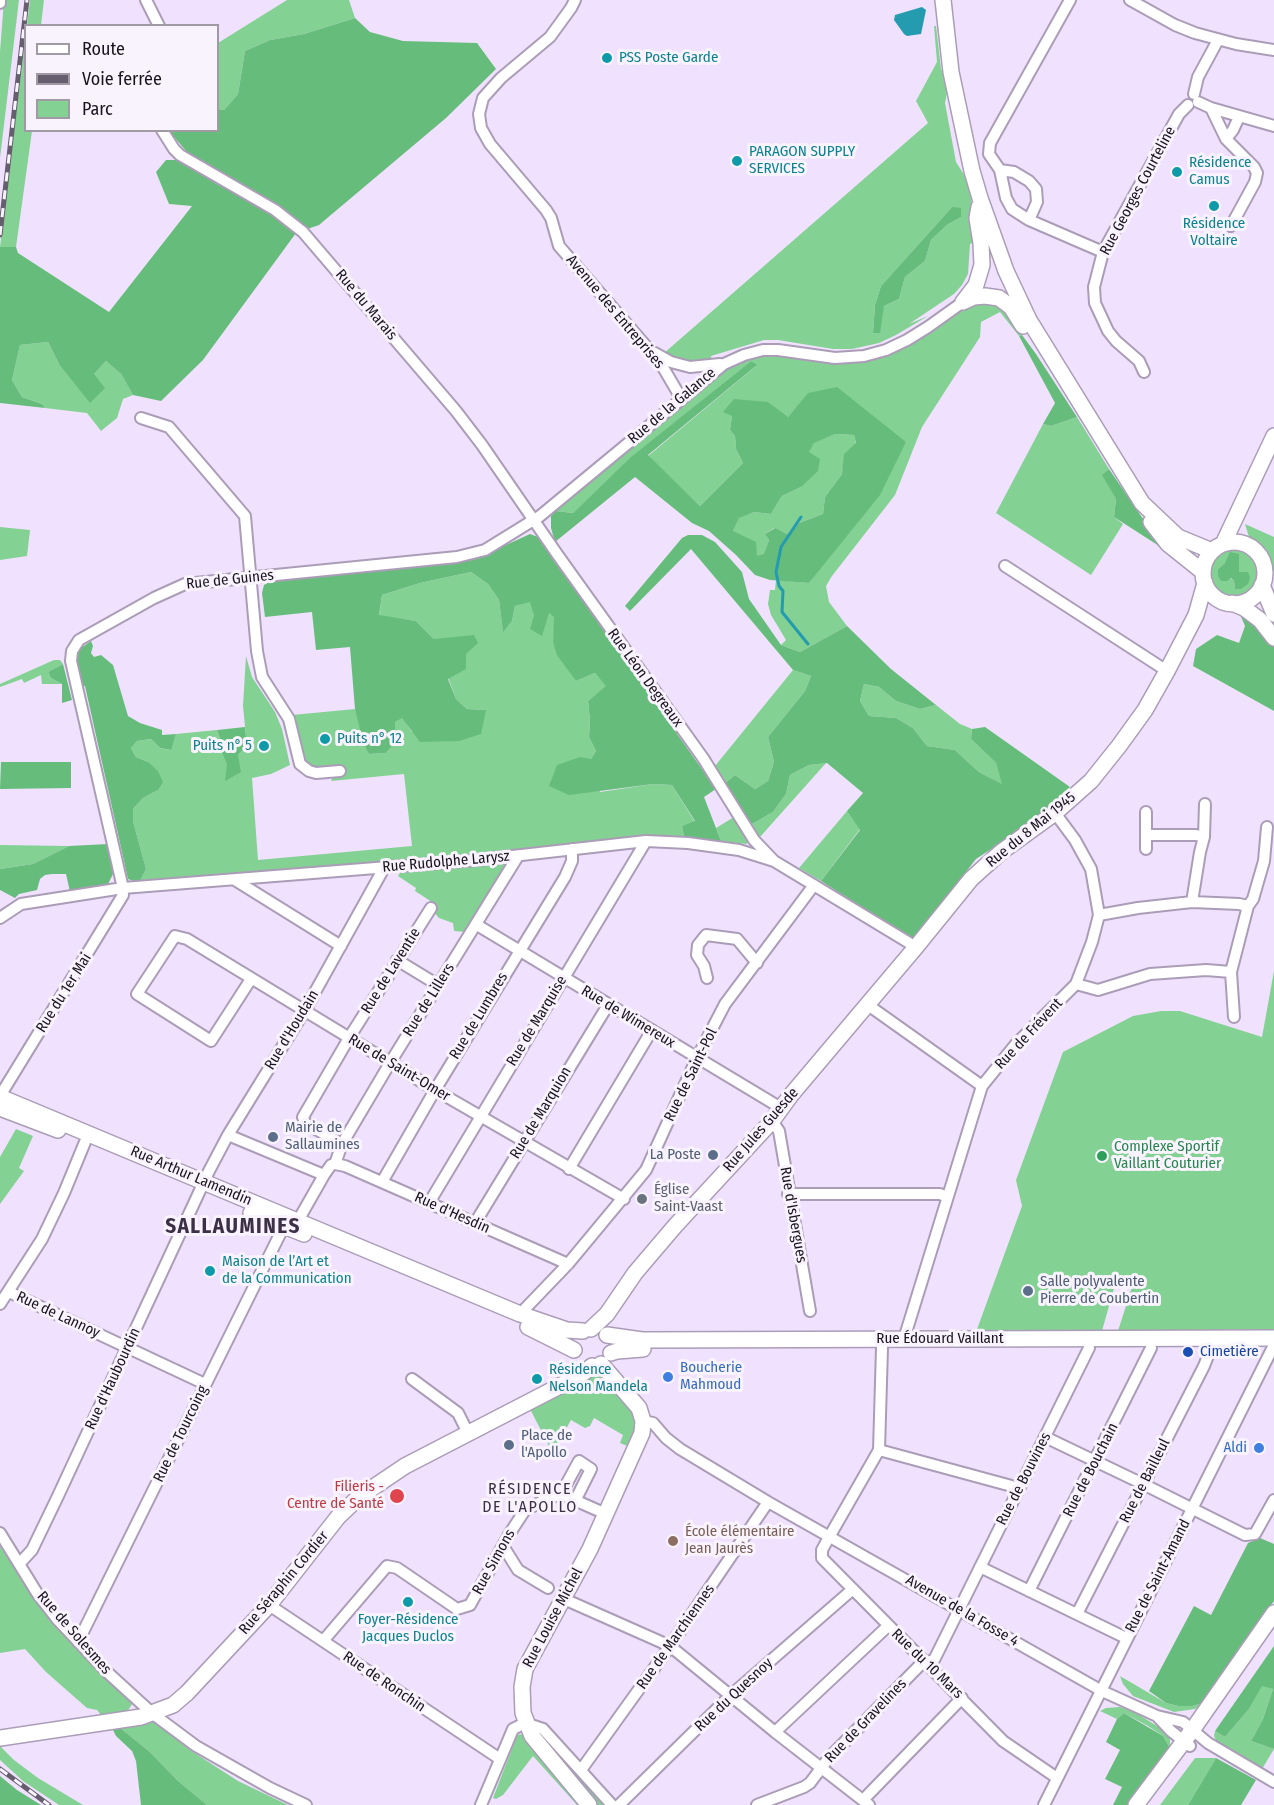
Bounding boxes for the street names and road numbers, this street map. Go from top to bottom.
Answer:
street label: Rue Georges Courteline [1096,123,1180,259]
street label: Avenue des Entreprises [562,251,668,373]
street label: Rue du Marais [331,266,401,344]
street label: Rue de la Galance [624,364,720,448]
street label: Rue de Guines [185,566,275,594]
street label: Rue Léon Degreaux [603,625,687,731]
street label: Rue du 8 Mai 1945 [983,788,1079,872]
street label: Rue Rudolphe Larysz [382,847,510,877]
street label: Rue de Laventie [358,925,424,1017]
street label: Rue du 1er Mai [32,950,96,1036]
street label: Rue de Lillers [399,960,459,1040]
street label: Rue de Lumbres [446,969,512,1063]
street label: Rue de Marquise [503,973,571,1069]
street label: Rue de Wimereux [578,982,678,1052]
street label: Rue d'Houdain [261,987,323,1073]
street label: Rue de Frévent [991,995,1067,1073]
street label: Rue de Saint-Pol [661,1025,721,1125]
street label: Rue de Saint-Omer [345,1030,453,1106]
street label: Rue de Marquion [506,1064,576,1162]
street label: Rue Jules Guesde [719,1084,803,1176]
street label: Rue Arthur Lamendin [128,1142,254,1210]
street label: Rue d'Isbergues [776,1166,810,1264]
street label: Rue d'Hesdin [411,1188,493,1238]
street label: Rue de Lannoy [13,1288,103,1342]
street label: Rue d'Haubourdin [81,1325,145,1433]
street label: Rue Édouard Vaillant [876,1330,1004,1348]
street label: Rue de Tourcoing [150,1383,212,1485]
street label: Rue de Bouchain [1060,1420,1122,1520]
street label: Rue de Bouvines [993,1429,1055,1529]
street label: Rue de Bailleul [1116,1436,1174,1526]
street label: Rue de Saint-Amand [1122,1516,1194,1636]
street label: Rue Simons [469,1526,519,1598]
street label: Rue Séraphin Cordier [235,1528,333,1638]
street label: Rue Louise Michel [519,1565,587,1671]
street label: Avenue de la Fosse 4 [902,1571,1022,1651]
street label: Rue de Marchiennes [633,1581,719,1693]
street label: Rue de Solesmes [33,1588,115,1678]
street label: Rue du 10 Mars [887,1625,967,1703]
street label: Rue de Ronchin [339,1648,429,1716]
street label: Rue du Quesnoy [691,1654,777,1736]
street label: Rue de Gravelines [821,1675,911,1767]

